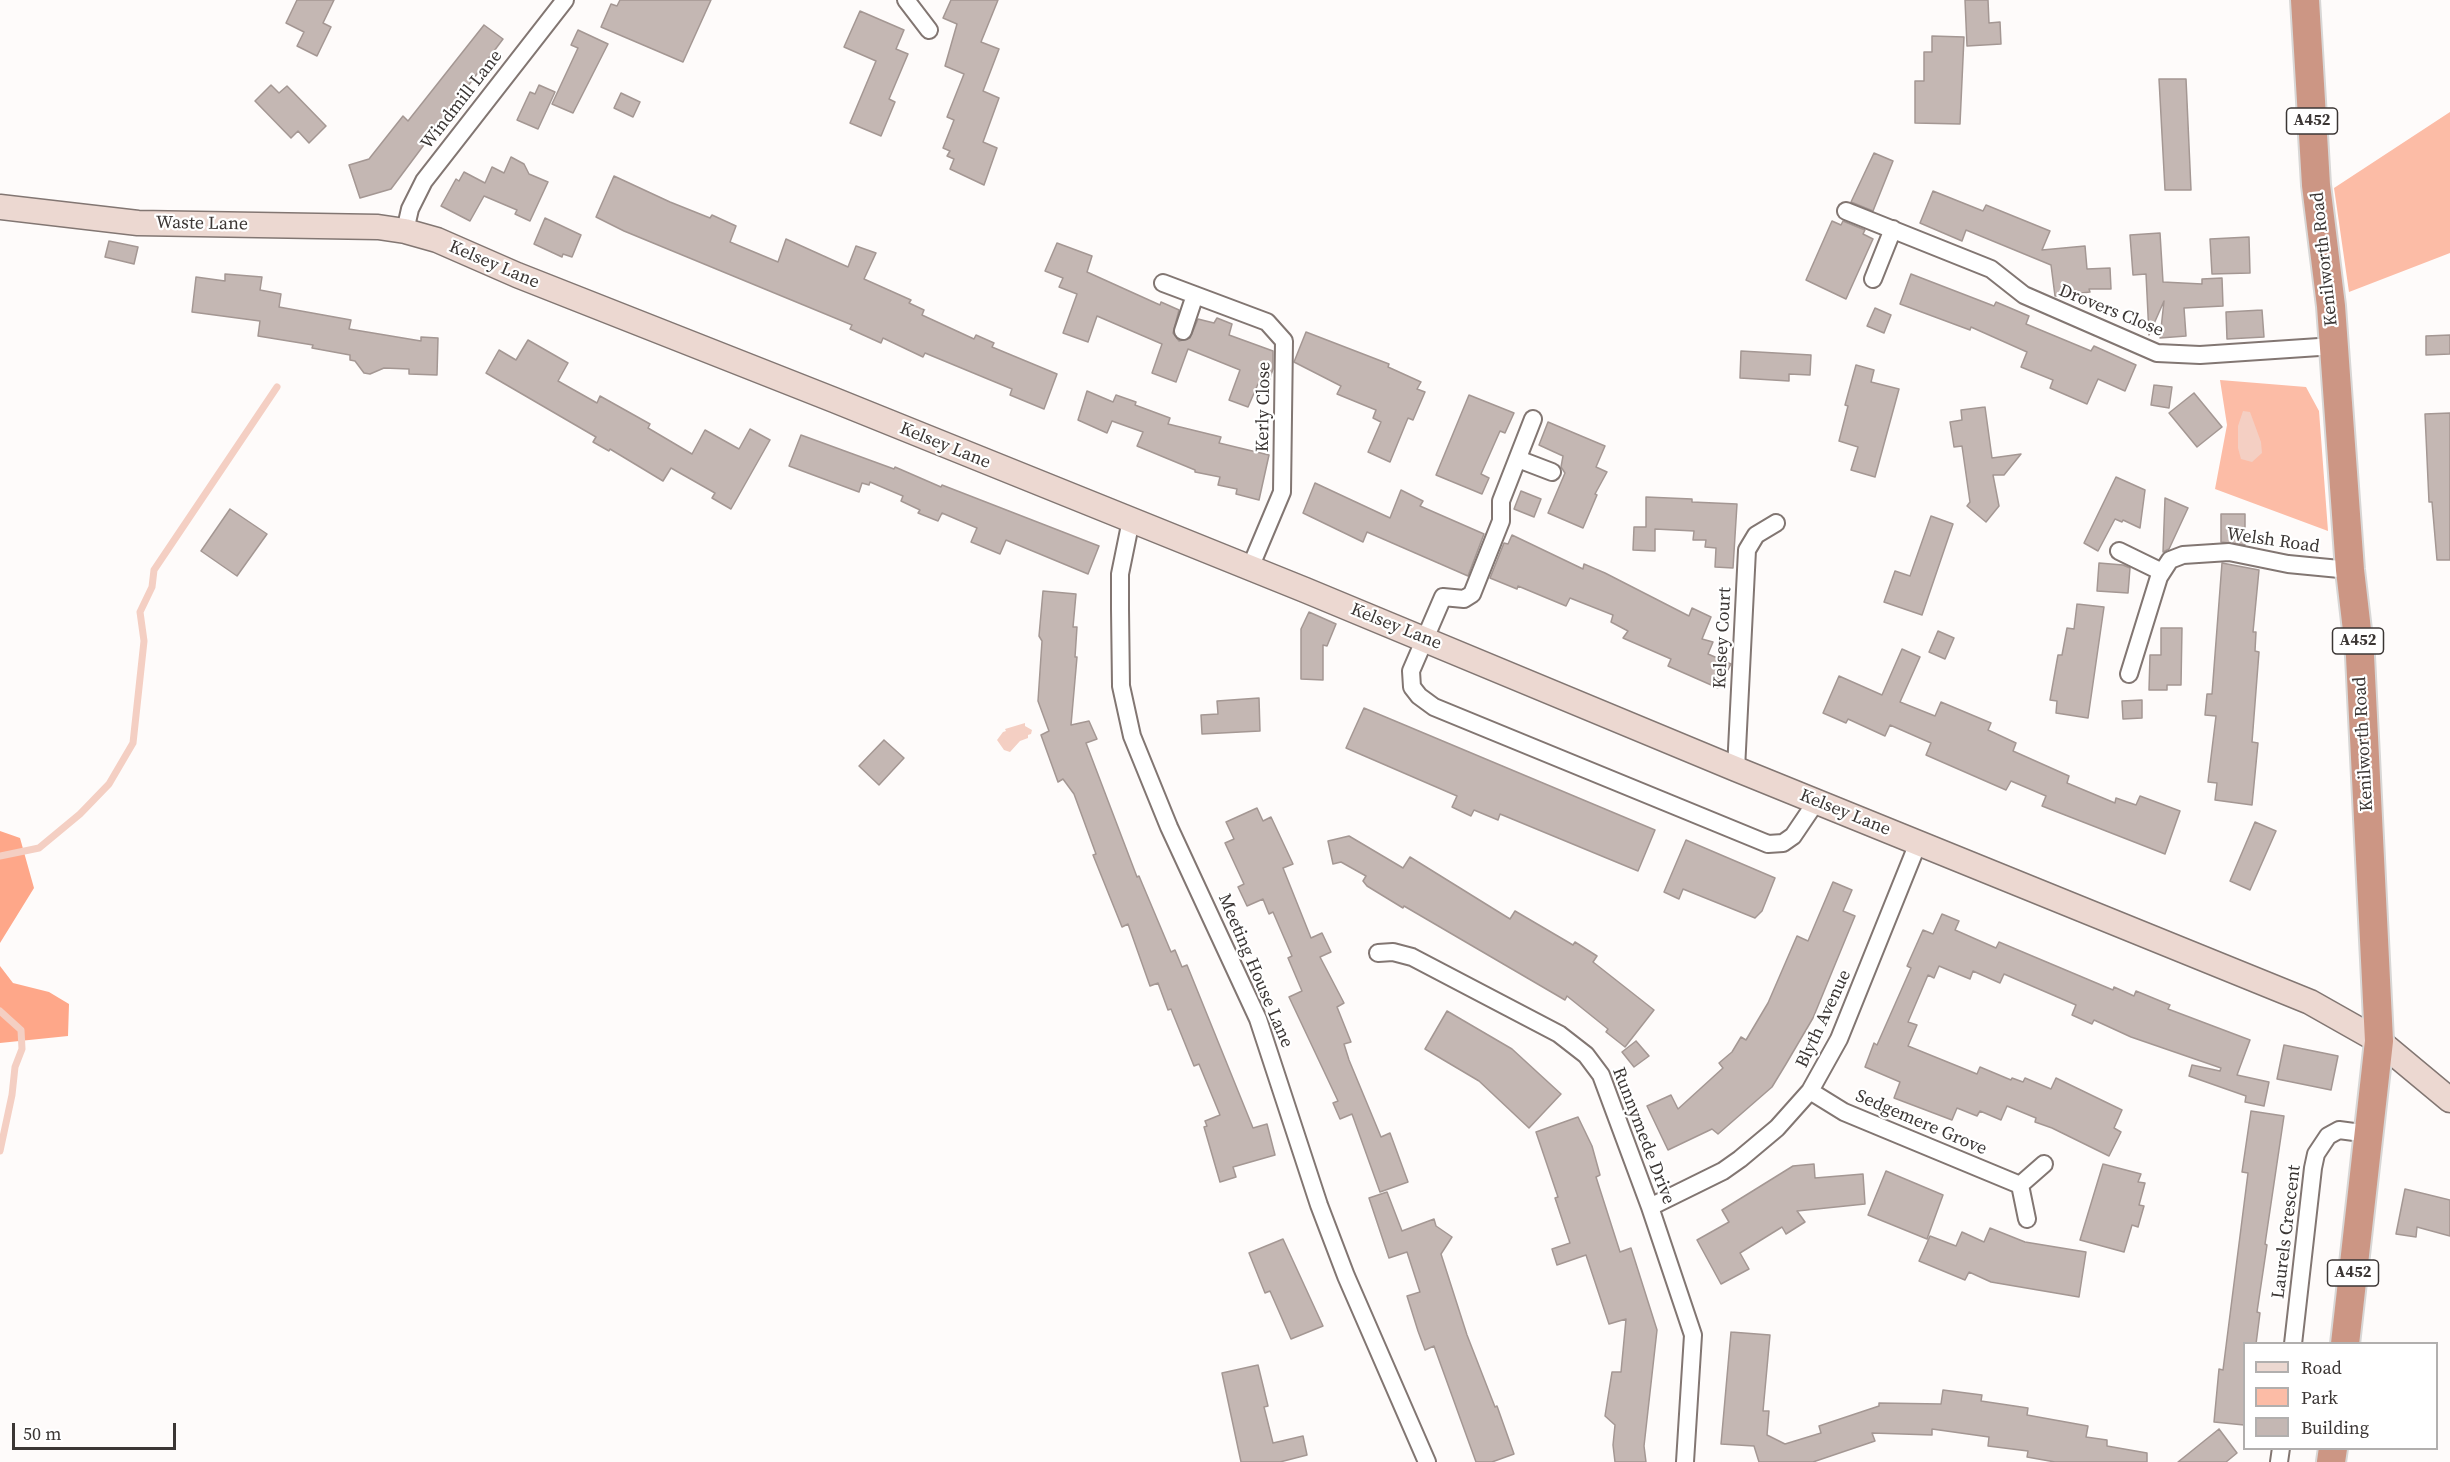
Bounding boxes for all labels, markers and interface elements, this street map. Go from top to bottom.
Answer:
street label: Windmill Lane [417,46,507,154]
road number: A452 [2286,108,2338,134]
street label: Kenilworth Road [2307,191,2343,327]
street label: Waste Lane [156,212,248,236]
street label: Kelsey Lane [446,236,542,294]
street label: Drovers Close [2055,280,2167,342]
street label: Kerly Close [1252,362,1276,452]
street label: Kelsey Lane [896,418,994,474]
street label: Welsh Road [2225,524,2321,558]
street label: Kelsey Court [1710,587,1736,689]
street label: Kelsey Lane [1347,599,1445,655]
road number: A452 [2332,628,2384,654]
street label: Kenilworth Road [2350,676,2378,812]
street label: Kelsey Lane [1796,785,1894,841]
street label: Meeting House Lane [1213,891,1297,1051]
street label: Blyth Avenue [1792,967,1856,1071]
street label: Runnymede Drive [1607,1065,1679,1207]
street label: Sedgemere Grove [1852,1086,1990,1160]
street label: Laurels Crescent [2268,1164,2306,1300]
road number: A452 [2328,1260,2378,1286]
legend [2243,1342,2438,1450]
text: Road [2301,1355,2342,1380]
text: Park [2301,1385,2338,1410]
scale bar [15,1411,178,1449]
text: Building [2301,1415,2369,1440]
text: 50 m [23,1421,61,1446]

